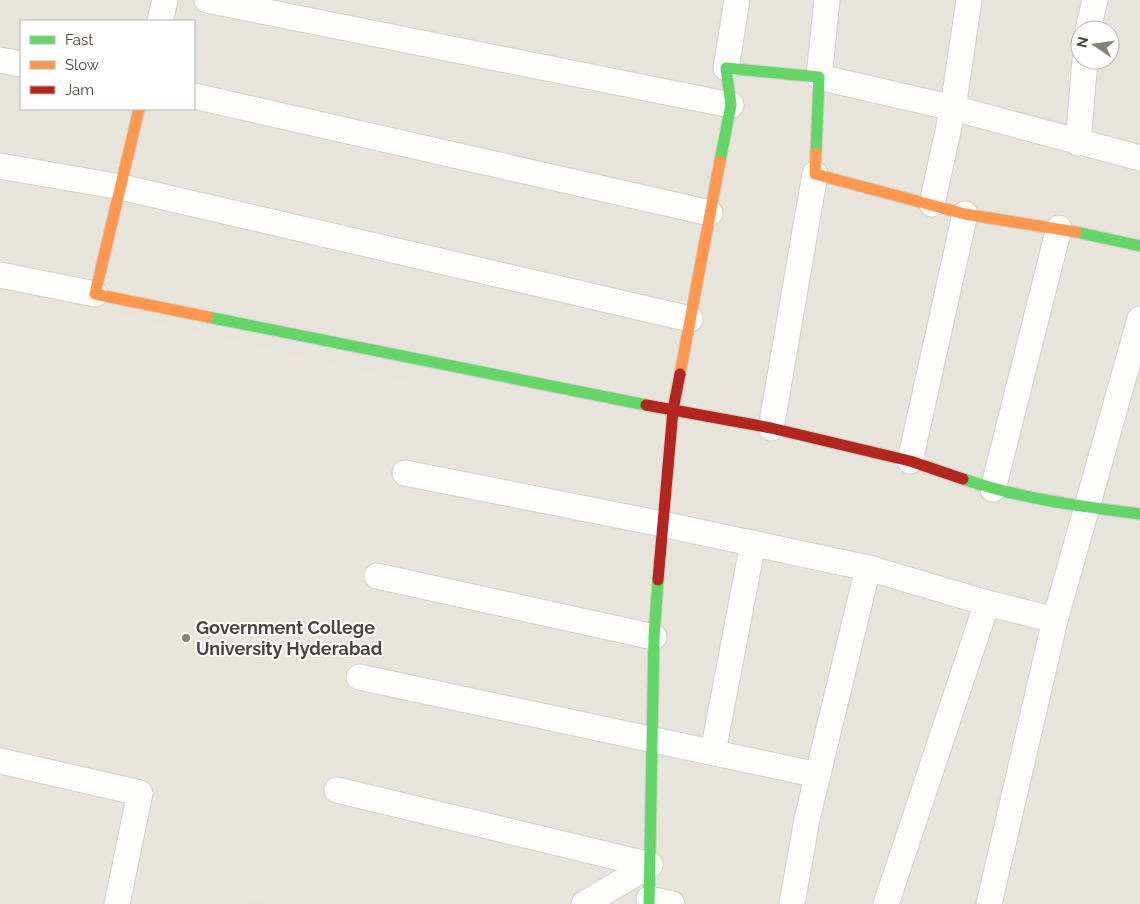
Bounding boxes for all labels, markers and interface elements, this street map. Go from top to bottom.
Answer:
legend [20,20,195,110]
north arrow [1070,20,1120,70]
text: Fast [65,31,93,49]
text: N [1073,35,1091,49]
text: Slow [65,56,99,74]
text: Jam [65,81,94,99]
place label: Government College University Hyderabad [196,617,382,659]
marker: Government College University Hyderabad [180,632,192,644]

